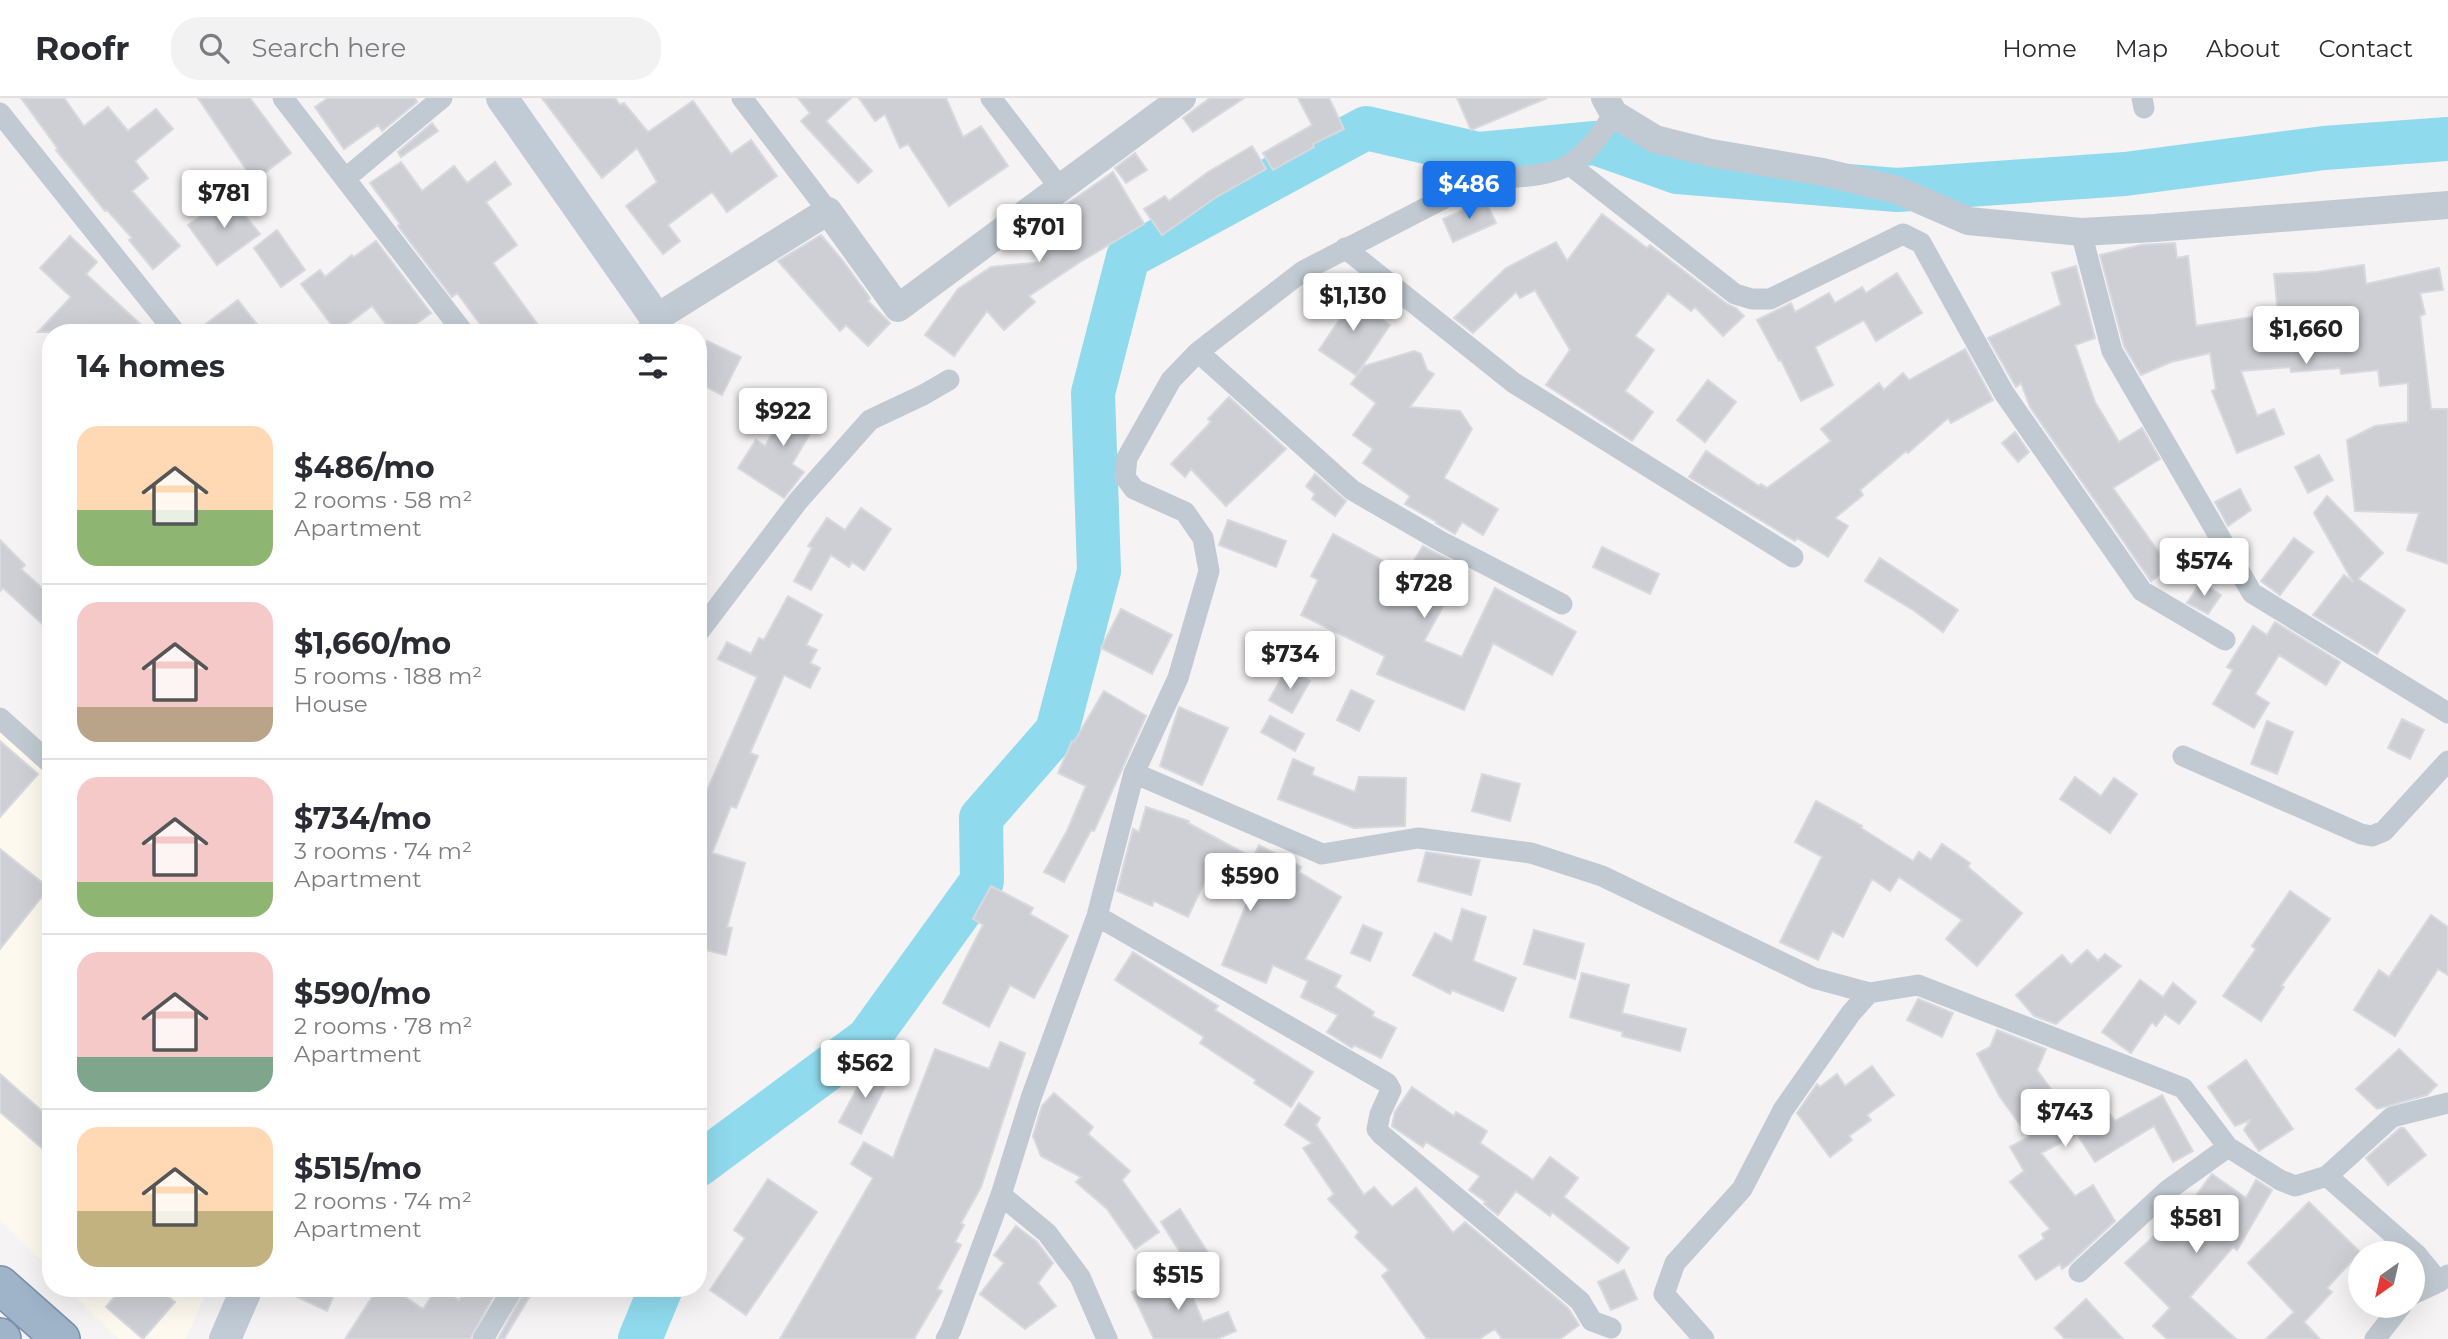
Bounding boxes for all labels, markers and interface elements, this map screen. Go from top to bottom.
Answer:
search box [171,17,661,80]
text: Roofr [35,28,129,68]
icon: search [195,29,233,67]
text: Search here [251,32,406,64]
text: Home [2002,34,2077,63]
text: Map [2115,34,2168,63]
text: About [2206,34,2280,63]
text: Contact [2318,34,2413,63]
pin: $486 [1428,162,1510,221]
pin: $781 [183,170,265,230]
text: $486 [1439,170,1499,198]
text: $781 [198,179,250,207]
pin: $701 [998,204,1080,264]
text: $701 [1013,213,1065,241]
pin: $1,130 [1296,274,1410,333]
text: $1,130 [1319,282,1387,310]
pin: $1,660 [2249,306,2363,366]
text: $1,660 [2269,315,2343,343]
icon: filters [634,347,672,385]
text: 14 homes [77,348,225,385]
pin: $922 [742,388,824,448]
text: $922 [755,397,811,425]
text: $486/mo [294,449,435,486]
icon: home [133,454,217,538]
text: 2 rooms · 58 m² [294,486,472,514]
text: Apartment [294,514,422,542]
pin: $574 [2163,538,2245,598]
text: $574 [2176,547,2232,575]
pin: $728 [1383,560,1465,620]
text: $728 [1395,569,1453,597]
text: $1,660/mo [294,625,451,662]
icon: home [133,630,217,714]
pin: $734 [1249,632,1331,691]
text: $734 [1261,640,1319,668]
text: 5 rooms · 188 m² [294,662,482,690]
text: House [294,690,368,718]
text: $734/mo [294,800,431,837]
icon: home [133,805,217,889]
text: 3 rooms · 74 m² [294,837,472,865]
pin: $590 [1209,854,1291,913]
text: $590 [1221,862,1279,890]
text: Apartment [294,865,422,893]
text: $590/mo [294,975,431,1012]
icon: home [133,980,217,1064]
text: 2 rooms · 78 m² [294,1012,472,1040]
text: Apartment [294,1040,422,1068]
pin: $562 [824,1040,906,1100]
text: $562 [837,1049,893,1077]
pin: $743 [2024,1090,2106,1149]
text: $743 [2037,1098,2093,1126]
text: $515/mo [294,1150,422,1187]
icon: home [133,1155,217,1239]
text: 2 rooms · 74 m² [294,1187,472,1215]
pin: $581 [2155,1196,2237,1255]
text: $581 [2170,1204,2222,1232]
text: Apartment [294,1215,422,1243]
north arrow [2348,1241,2426,1318]
map controls [2348,1241,2425,1318]
pin: $515 [1137,1252,1219,1312]
text: $515 [1152,1261,1204,1289]

